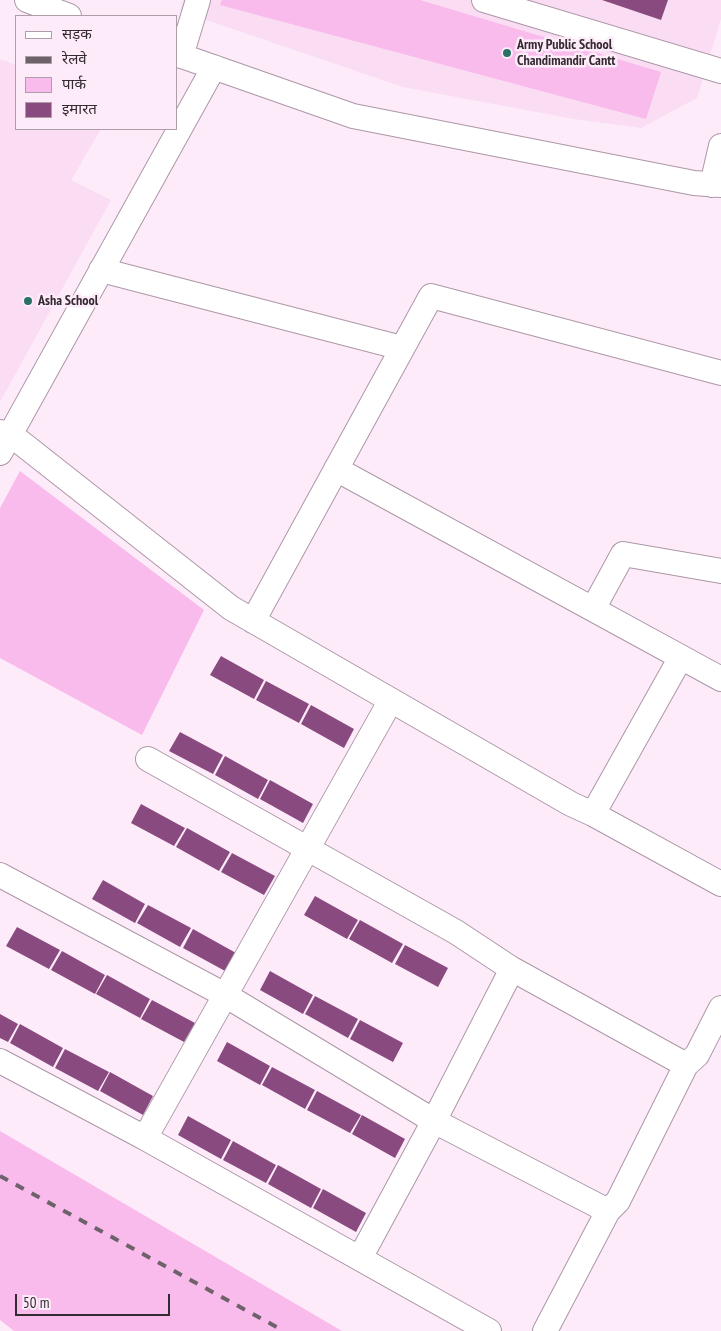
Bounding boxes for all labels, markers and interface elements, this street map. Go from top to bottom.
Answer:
legend [15,15,178,130]
text: सड़क [62,24,92,43]
place label: Army Public School Chandimandir Cantt [517,37,615,70]
marker: Army Public School Chandimandir Cantt [501,47,513,59]
text: रेलवे [62,49,87,68]
text: पार्क [62,74,86,93]
text: इमारत [62,99,97,118]
place label: Asha School [38,293,98,309]
marker: Asha School [22,295,34,307]
scale bar [18,1284,172,1316]
text: 50 m [23,1293,49,1312]

